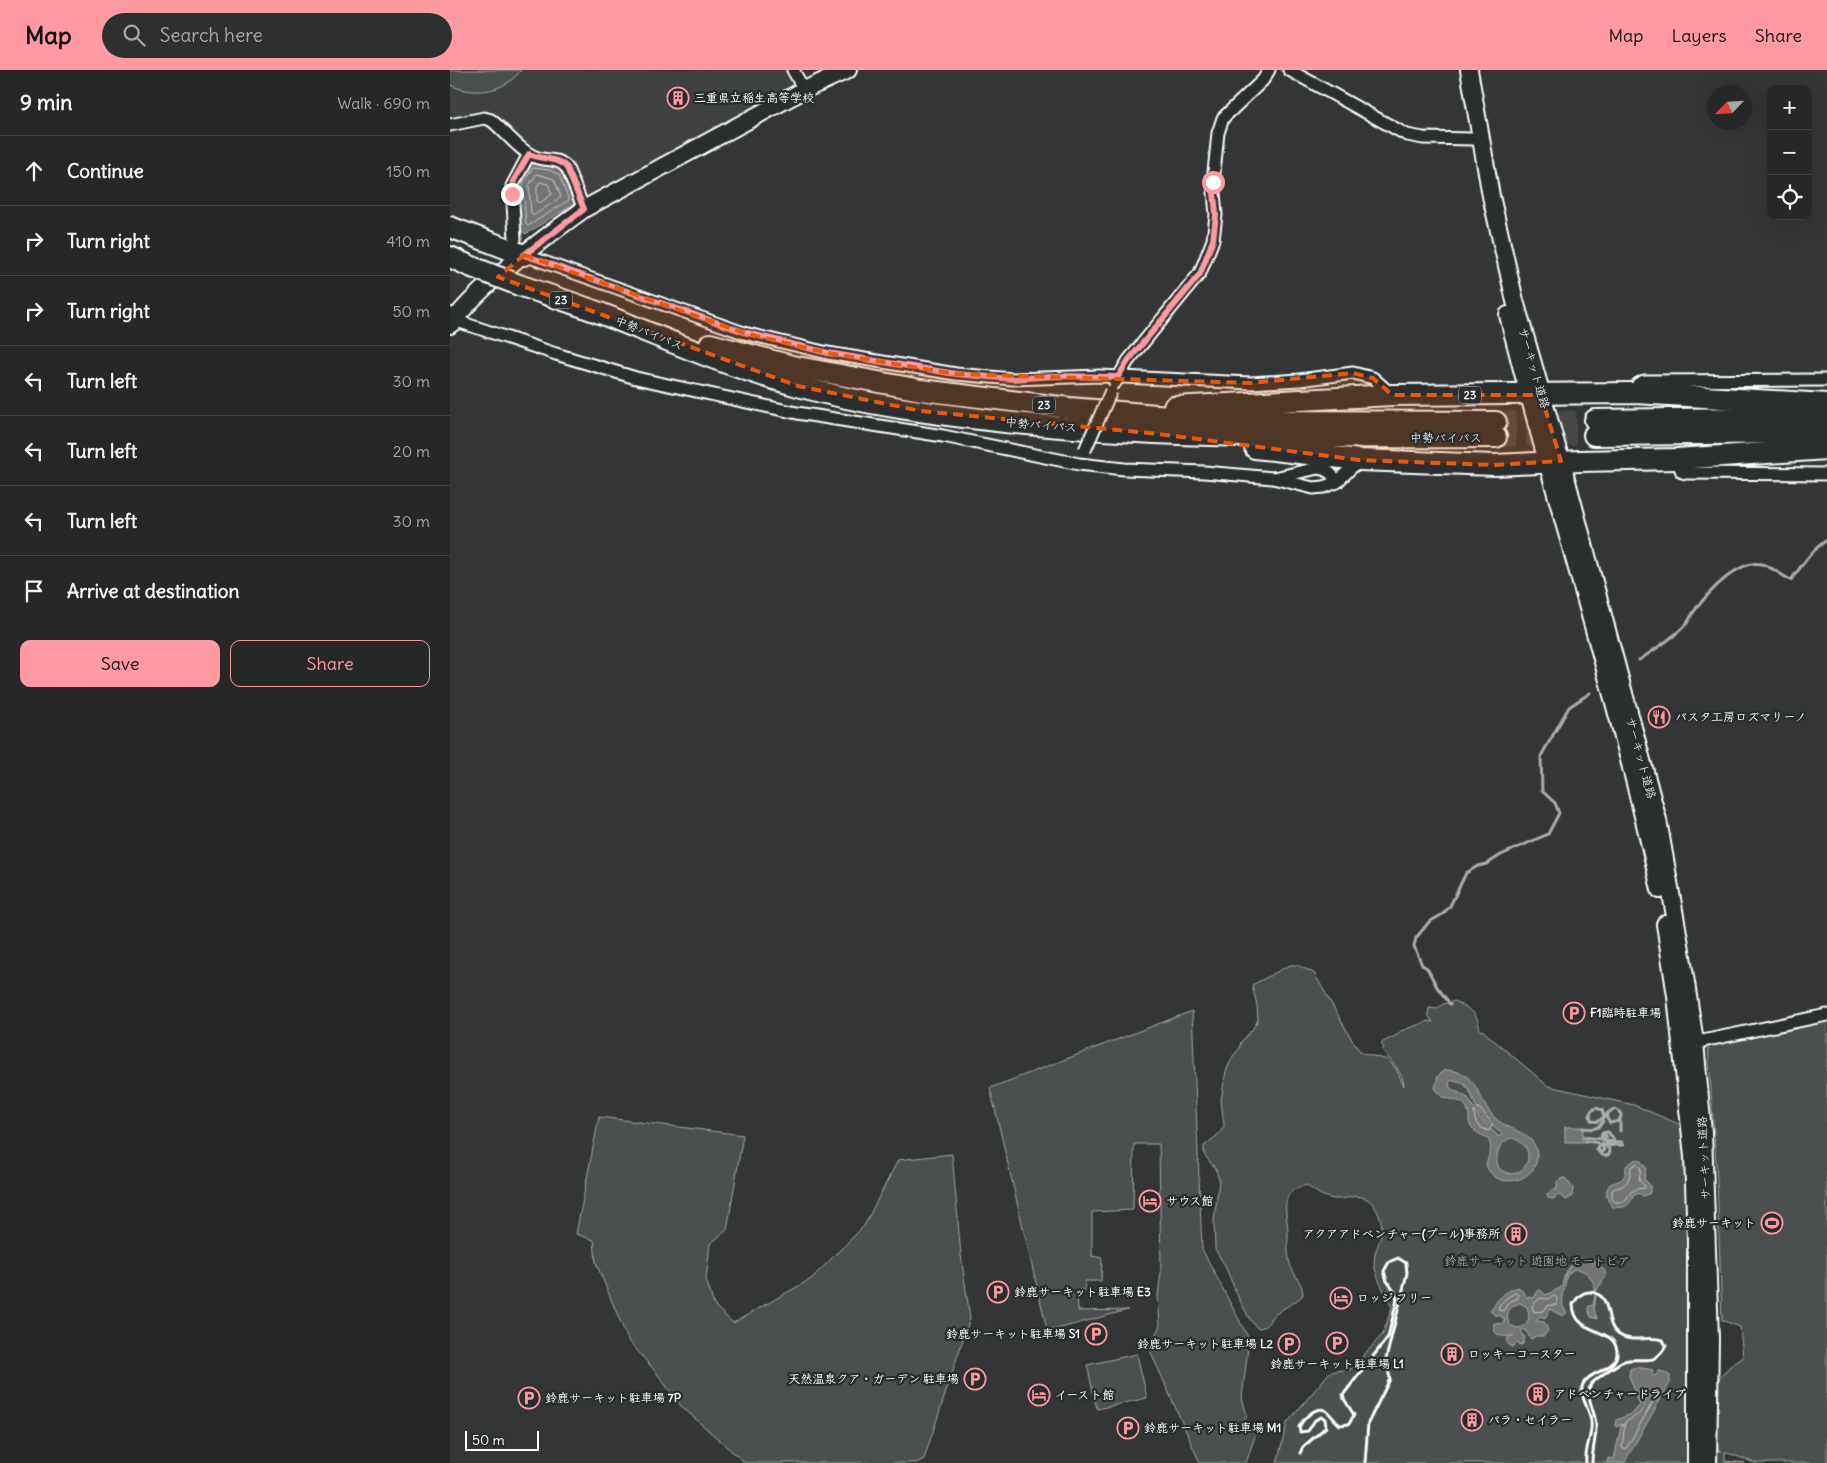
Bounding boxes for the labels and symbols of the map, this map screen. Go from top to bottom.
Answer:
north arrow [1707,85,1752,130]
building icon: 三重県立稲生高等学校 [666,86,690,110]
place label: 三重県立稲生高等学校 [694,90,814,105]
route start [1202,171,1225,194]
route end [501,183,524,206]
road number: 23 [550,292,572,308]
street label: 中勢バイパス [613,312,685,353]
street label: サーキット道路 [1516,325,1553,410]
road number: 23 [1459,386,1481,404]
road number: 23 [1033,396,1055,414]
street label: 中勢バイパス [1005,414,1077,435]
street label: 中勢バイパス [1410,430,1482,445]
restaurant icon: パスタ工房ロズマリーノ [1647,705,1671,729]
place label: パスタ工房ロズマリーノ [1675,709,1806,724]
street label: サーキット道路 [1623,715,1660,800]
parking icon: F1臨時駐車場 [1562,1001,1586,1025]
place label: F1臨時駐車場 [1590,1005,1662,1020]
street label: サーキット道路 [1694,1116,1713,1200]
hotel icon: サウス館 [1138,1189,1162,1213]
place label: サウス館 [1166,1193,1213,1208]
sports icon: 鈴鹿サーキット [1760,1211,1784,1235]
place label: 鈴鹿サーキット [1672,1215,1756,1230]
building icon: アクアアドベンチャー(プール)事務所 [1504,1222,1528,1246]
place label: アクアアドベンチャー(プール)事務所 [1303,1226,1501,1242]
park label: 鈴鹿サーキット 遊園地 モートピア [1444,1253,1630,1268]
parking icon: 鈴鹿サーキット駐車場 E3 [986,1280,1010,1304]
place label: 鈴鹿サーキット駐車場 E3 [1014,1284,1151,1299]
hotel icon: ロッジ フリー [1329,1286,1353,1310]
place label: ロッジ フリー [1357,1290,1432,1305]
parking icon: 鈴鹿サーキット駐車場 S1 [1084,1322,1108,1346]
place label: 鈴鹿サーキット駐車場 S1 [946,1326,1080,1341]
parking icon: 鈴鹿サーキット駐車場 L1 [1325,1331,1349,1355]
parking icon: 鈴鹿サーキット駐車場 L2 [1277,1332,1301,1356]
place label: 鈴鹿サーキット駐車場 L2 [1137,1336,1273,1351]
building icon: ロッキーコースター [1440,1342,1464,1366]
place label: ロッキーコースター [1468,1346,1576,1361]
place label: 鈴鹿サーキット駐車場 L1 [1270,1356,1404,1371]
parking icon: 天然温泉クア・ガーデン 駐車場 [963,1367,987,1391]
place label: 天然温泉クア・ガーデン 駐車場 [788,1371,959,1386]
building icon: アドベンチャードライブ [1526,1382,1550,1406]
hotel icon: イースト館 [1027,1383,1051,1407]
parking icon: 鈴鹿サーキット駐車場 7P [517,1386,541,1410]
place label: アドベンチャードライブ [1554,1386,1686,1401]
place label: イースト館 [1055,1387,1114,1402]
place label: 鈴鹿サーキット駐車場 7P [545,1390,682,1405]
building icon: パラ・セイラー [1460,1408,1484,1432]
place label: パラ・セイラー [1488,1412,1572,1427]
parking icon: 鈴鹿サーキット駐車場 M1 [1116,1416,1140,1440]
place label: 鈴鹿サーキット駐車場 M1 [1144,1420,1281,1435]
scale bar [465,1428,539,1451]

